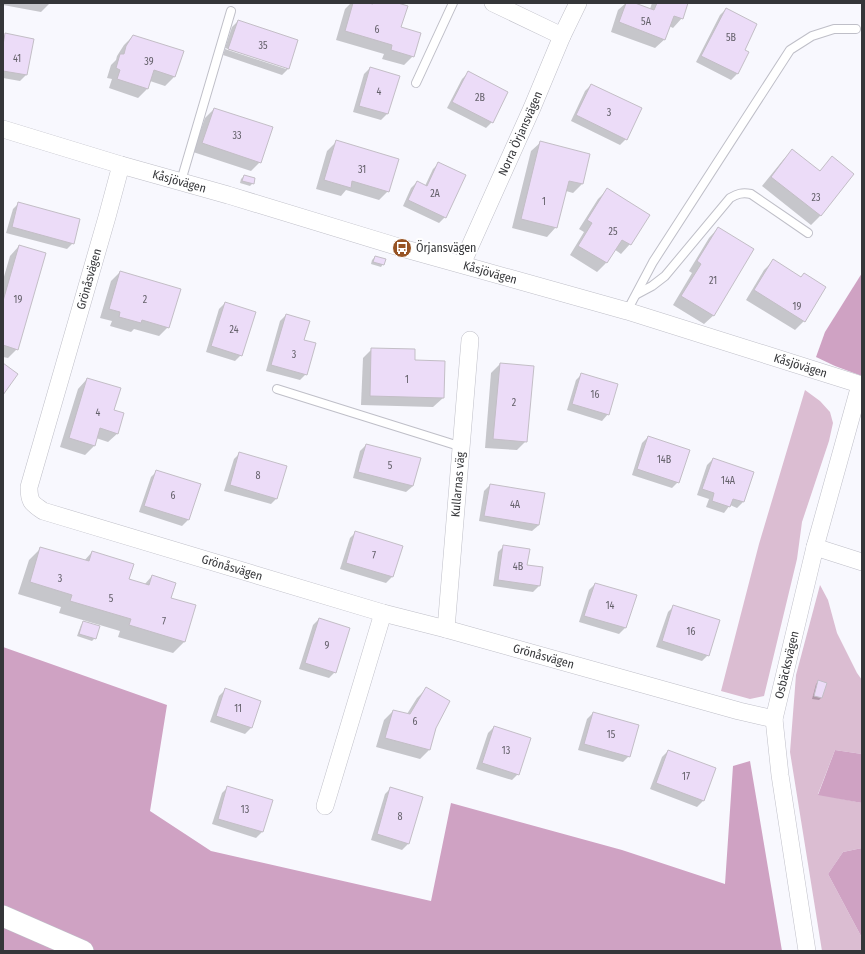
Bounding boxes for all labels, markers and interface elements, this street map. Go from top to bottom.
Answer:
house number: 5A [641,16,652,28]
house number: 6 [375,24,380,36]
house number: 5B [726,32,737,44]
house number: 35 [258,40,268,52]
house number: 41 [13,53,21,65]
house number: 39 [144,56,154,68]
house number: 4 [377,86,382,98]
street label: Norra Örjansvägen [496,89,545,178]
house number: 2B [475,92,485,104]
house number: 3 [607,107,612,119]
house number: 33 [232,130,242,142]
house number: 31 [358,164,366,176]
street label: Kåsjövägen [151,167,208,196]
house number: 2A [430,188,441,200]
house number: 23 [812,192,821,204]
house number: 1 [542,196,546,208]
house number: 25 [609,226,618,238]
bus stop icon: Örjansvägen [391,237,413,259]
place label: Örjansvägen [416,239,476,255]
street label: Grönåsvägen [74,247,104,311]
street label: Kåsjövägen [462,259,519,287]
house number: 21 [709,275,717,287]
house number: 19 [14,294,23,306]
house number: 2 [143,294,148,306]
house number: 19 [793,301,802,313]
house number: 24 [229,324,239,336]
house number: 3 [292,349,297,361]
street label: Kåsjövägen [772,351,829,381]
house number: 1 [405,374,409,386]
house number: 16 [591,389,599,401]
house number: 2 [512,397,517,409]
house number: 4 [96,407,101,419]
street label: Kullarnas väg [448,451,468,518]
house number: 14B [657,454,672,466]
house number: 5 [388,460,393,472]
house number: 8 [256,470,261,482]
house number: 14A [721,475,736,487]
house number: 6 [171,490,176,502]
house number: 4A [510,499,521,511]
house number: 7 [372,550,376,562]
street label: Grönåsvägen [200,552,264,583]
house number: 4B [513,561,524,573]
house number: 3 [58,573,63,585]
house number: 5 [109,593,114,605]
house number: 14 [606,600,615,612]
house number: 7 [162,616,166,628]
house number: 16 [687,626,695,638]
street label: Osbäcksvägen [772,630,802,700]
house number: 9 [325,640,330,652]
street label: Grönåsvägen [511,641,576,672]
house number: 11 [234,703,242,715]
house number: 6 [413,716,418,728]
house number: 15 [607,729,616,741]
house number: 13 [502,745,511,757]
house number: 17 [682,771,690,783]
house number: 13 [241,804,250,816]
house number: 8 [398,811,403,823]

